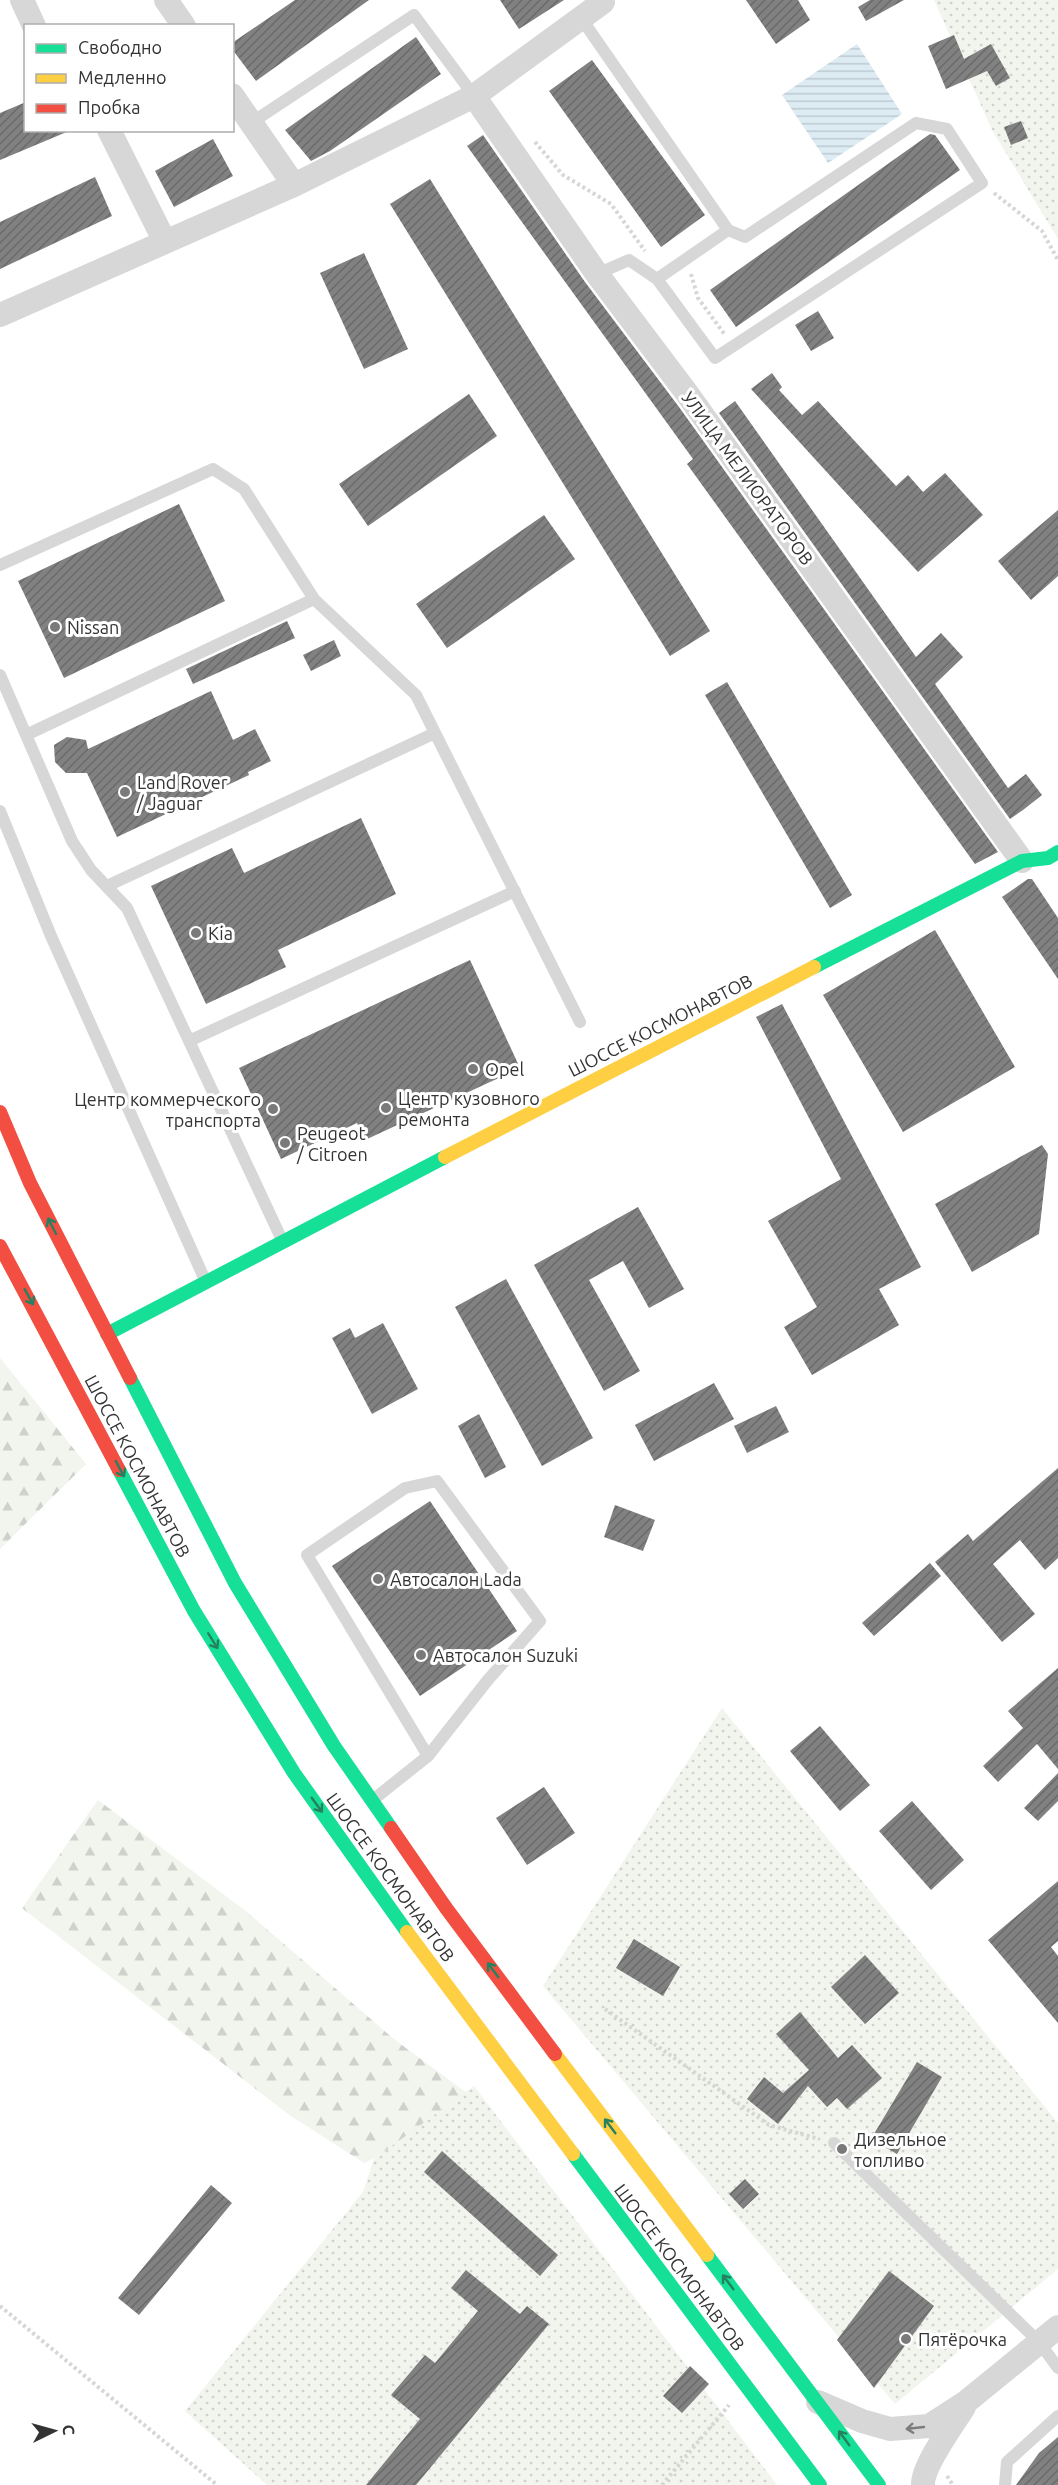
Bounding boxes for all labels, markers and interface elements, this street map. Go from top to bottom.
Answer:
legend [24,24,234,132]
text: Свободно [78,37,162,57]
text: Медленно [78,67,167,87]
text: Пробка [78,97,141,117]
street label: УЛИЦА МЕЛИОРАТОРОВ [678,387,818,569]
place label: Nissan [67,617,119,637]
marker: Nissan [48,620,62,634]
place label: Land Rover / Jaguar [136,772,228,813]
marker: Land Rover / Jaguar [118,785,132,799]
place label: Kia [208,923,233,943]
marker: Kia [189,926,203,940]
street label: ШОССЕ КОСМОНАВТОВ [565,970,755,1080]
place label: Opel [485,1059,524,1079]
marker: Opel [466,1062,480,1076]
place label: Центр кузовного ремонта [398,1088,540,1129]
place label: Центр коммерческого транспорта [74,1089,261,1130]
marker: Центр кузовного ремонта [379,1101,393,1115]
marker: Центр коммерческого транспорта [266,1102,280,1116]
place label: Peugeot / Citroen [296,1123,368,1164]
marker: Peugeot / Citroen [278,1136,292,1150]
one-way arrow [45,1217,57,1235]
one-way arrow [23,1288,35,1305]
street label: ШОССЕ КОСМОНАВТОВ [81,1371,195,1561]
one-way arrow [115,1460,126,1478]
place label: Автосалон Lada [390,1569,522,1589]
marker: Автосалон Lada [371,1572,385,1586]
one-way arrow [207,1632,219,1649]
place label: Автосалон Suzuki [433,1645,578,1665]
marker: Автосалон Suzuki [414,1648,428,1662]
street label: ШОССЕ КОСМОНАВТОВ [323,1789,459,1965]
one-way arrow [311,1797,323,1813]
one-way arrow [487,1963,499,1979]
one-way arrow [604,2118,617,2134]
place label: Дизельное топливо [854,2129,947,2170]
marker: Дизельное топливо [835,2142,849,2156]
street label: ШОССЕ КОСМОНАВТОВ [611,2180,749,2354]
one-way arrow [721,2274,734,2290]
place label: Пятёрочка [918,2329,1007,2349]
marker: Пятёрочка [899,2332,913,2346]
north arrow [24,2401,84,2461]
one-way arrow [905,2423,925,2434]
text: С [60,2424,78,2436]
one-way arrow [838,2430,851,2446]

